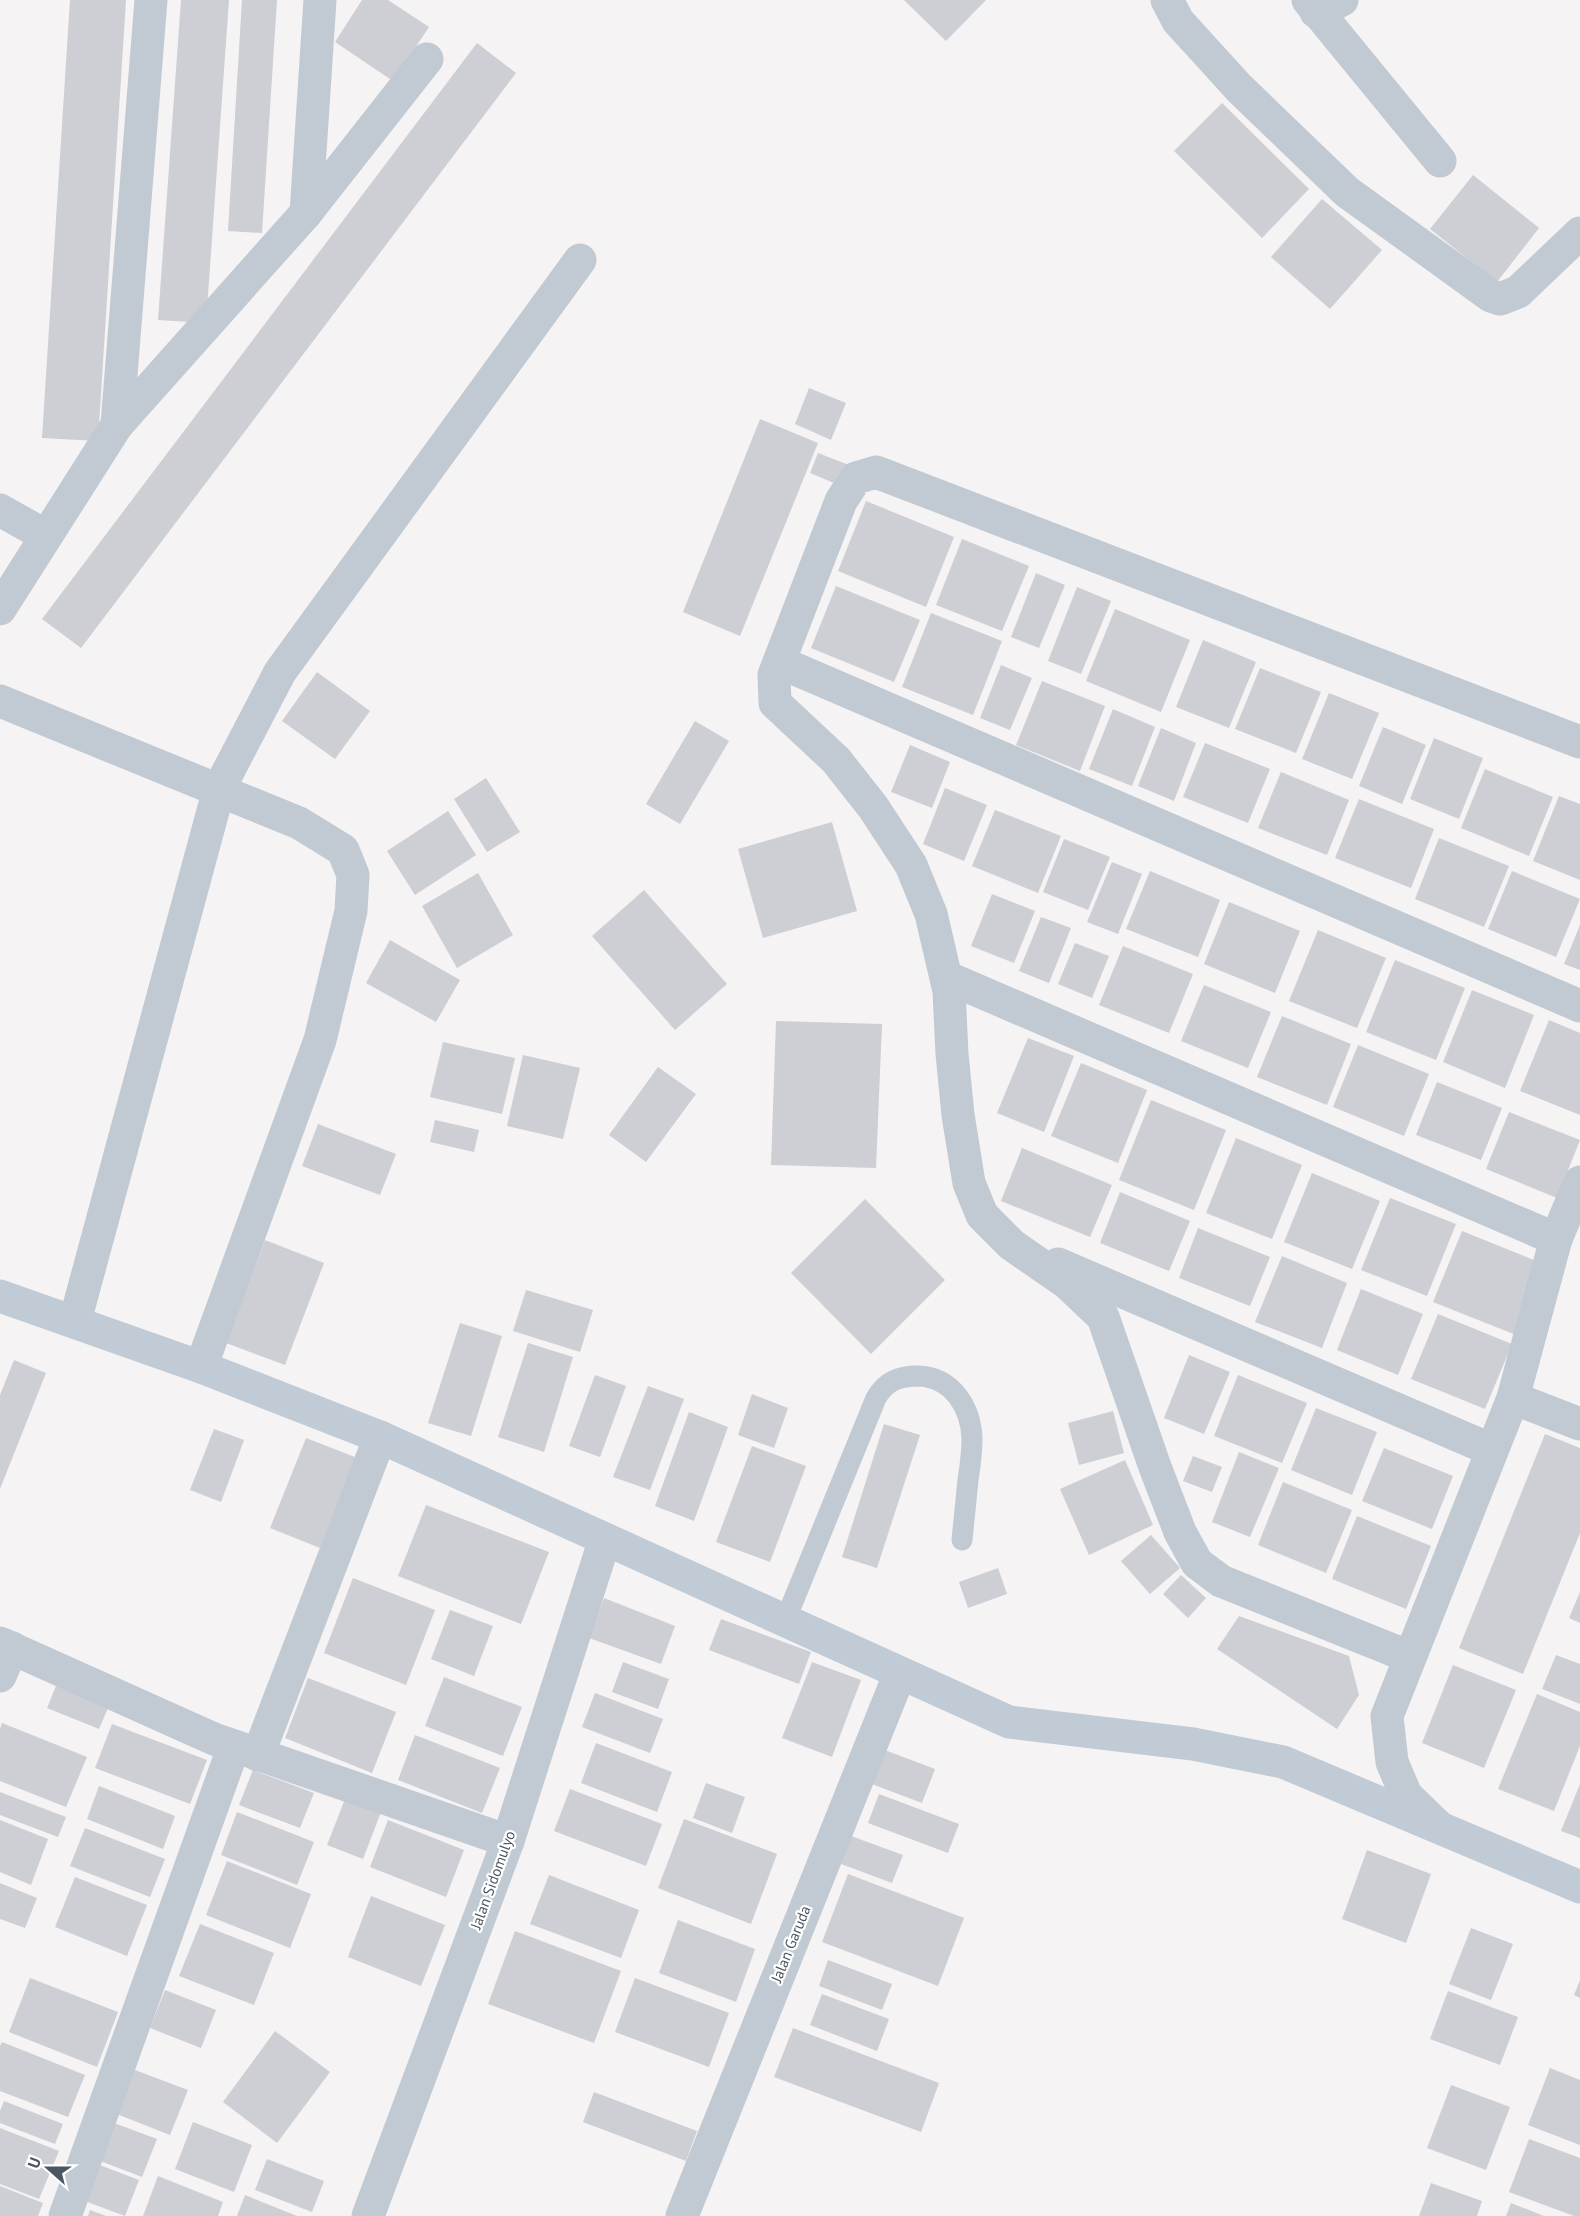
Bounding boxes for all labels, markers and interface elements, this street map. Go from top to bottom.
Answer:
street label: Jalan Sidomulyo [466,1828,519,1933]
street label: Jalan Garuda [766,1903,815,1986]
north arrow [18,2138,78,2198]
text: U [23,2154,45,2171]

